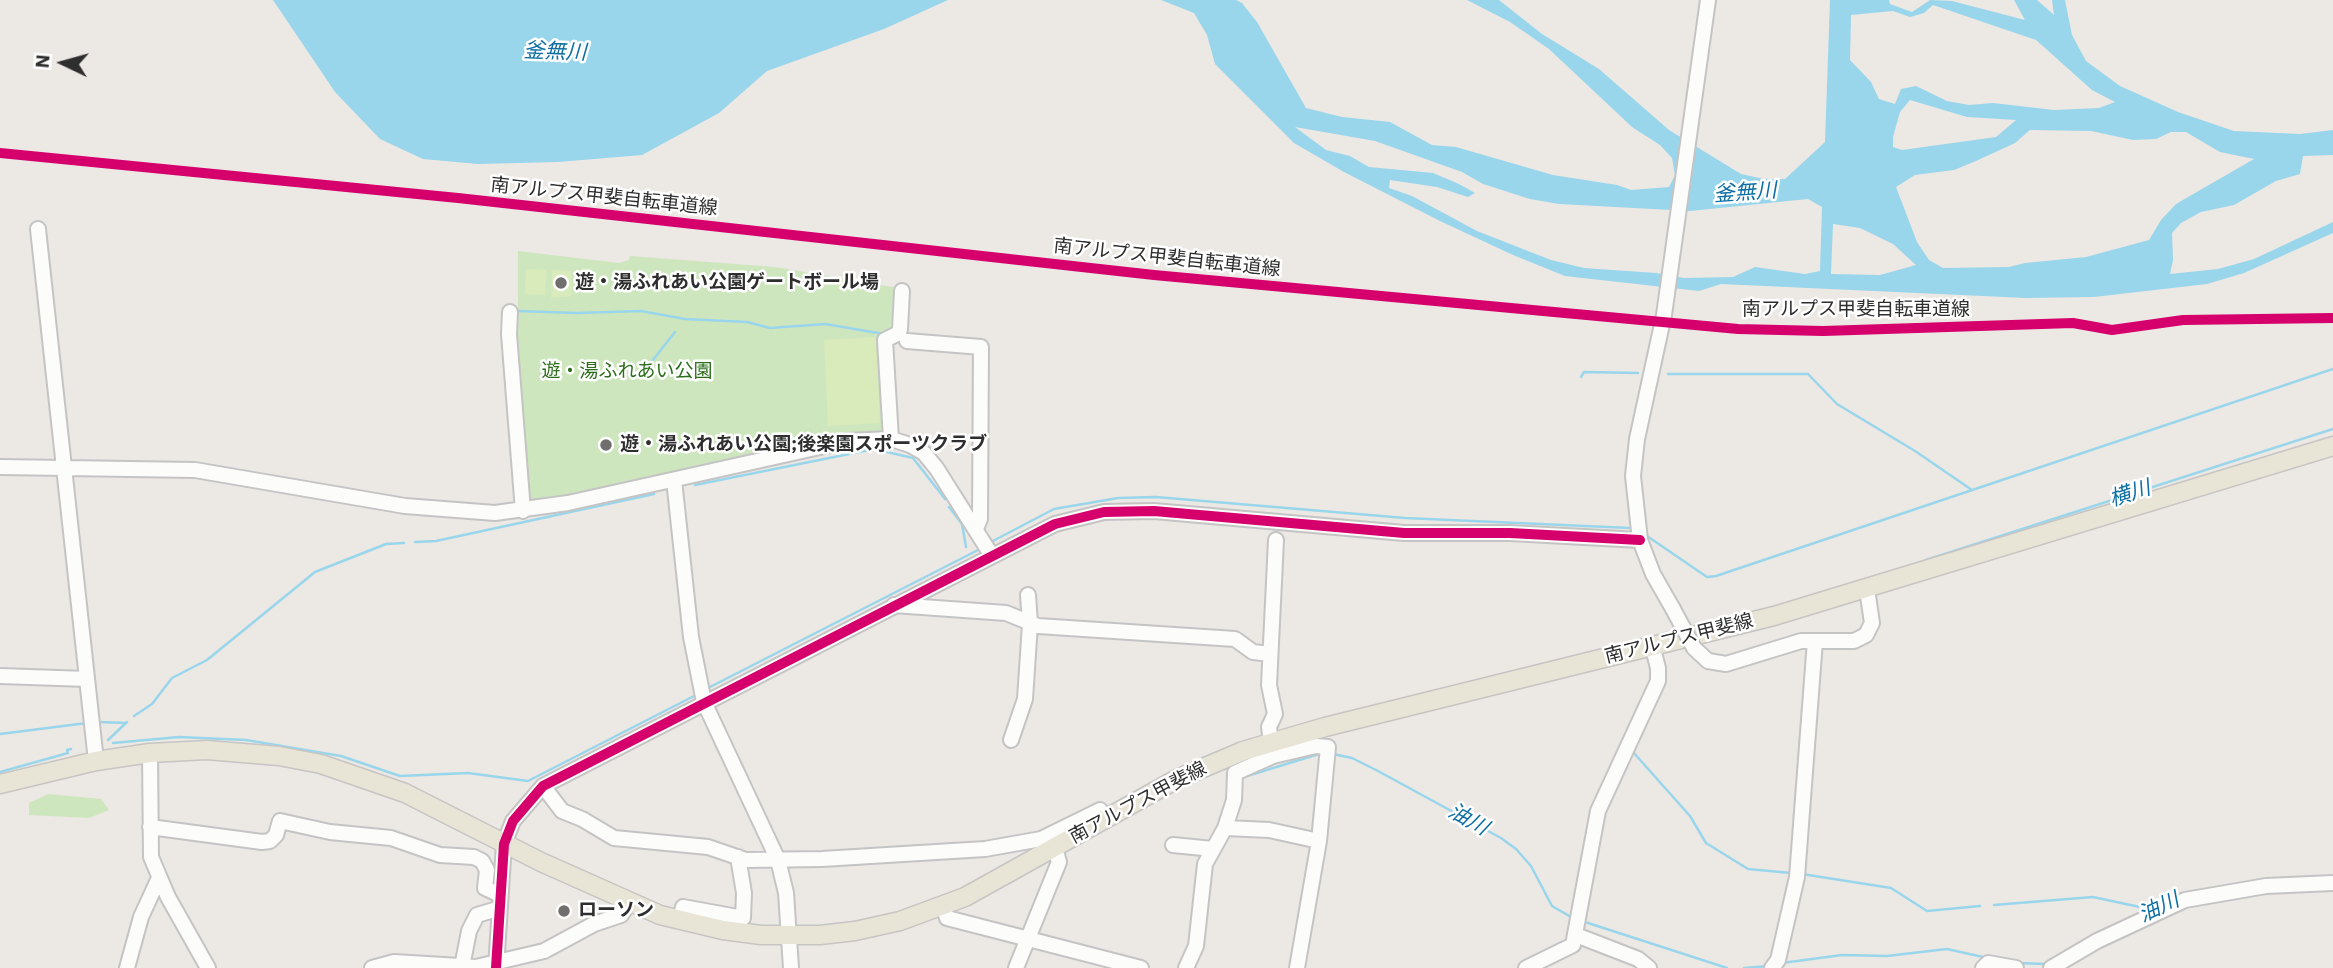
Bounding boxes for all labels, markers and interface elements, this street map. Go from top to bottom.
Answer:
north arrow [28,28,98,98]
water label: 釜無川 [523,38,587,66]
text: N [30,53,55,69]
street label: 南アルプス甲斐自転車道線 [489,174,719,220]
water label: 釜無川 [1713,178,1777,208]
street label: 南アルプス甲斐自転車道線 [1052,235,1282,281]
place label: 遊・湯ふれあい公園ゲートボール場 [575,272,879,294]
marker: 遊・湯ふれあい公園ゲートボール場 [553,275,569,291]
street label: 南アルプス甲斐自転車道線 [1742,299,1970,321]
park label: 遊・湯ふれあい公園 [542,361,712,383]
place label: 遊・湯ふれあい公園;後楽園スポーツクラブ [620,434,987,456]
marker: 遊・湯ふれあい公園;後楽園スポーツクラブ [598,437,614,453]
water label: 横川 [2106,476,2154,512]
street label: 南アルプス甲斐線 [1602,610,1756,668]
street label: 南アルプス甲斐線 [1066,757,1210,849]
water label: 油川 [1444,799,1492,841]
water label: 油川 [2135,888,2183,928]
place label: ローソン [578,900,654,922]
marker: ローソン [556,903,572,919]

